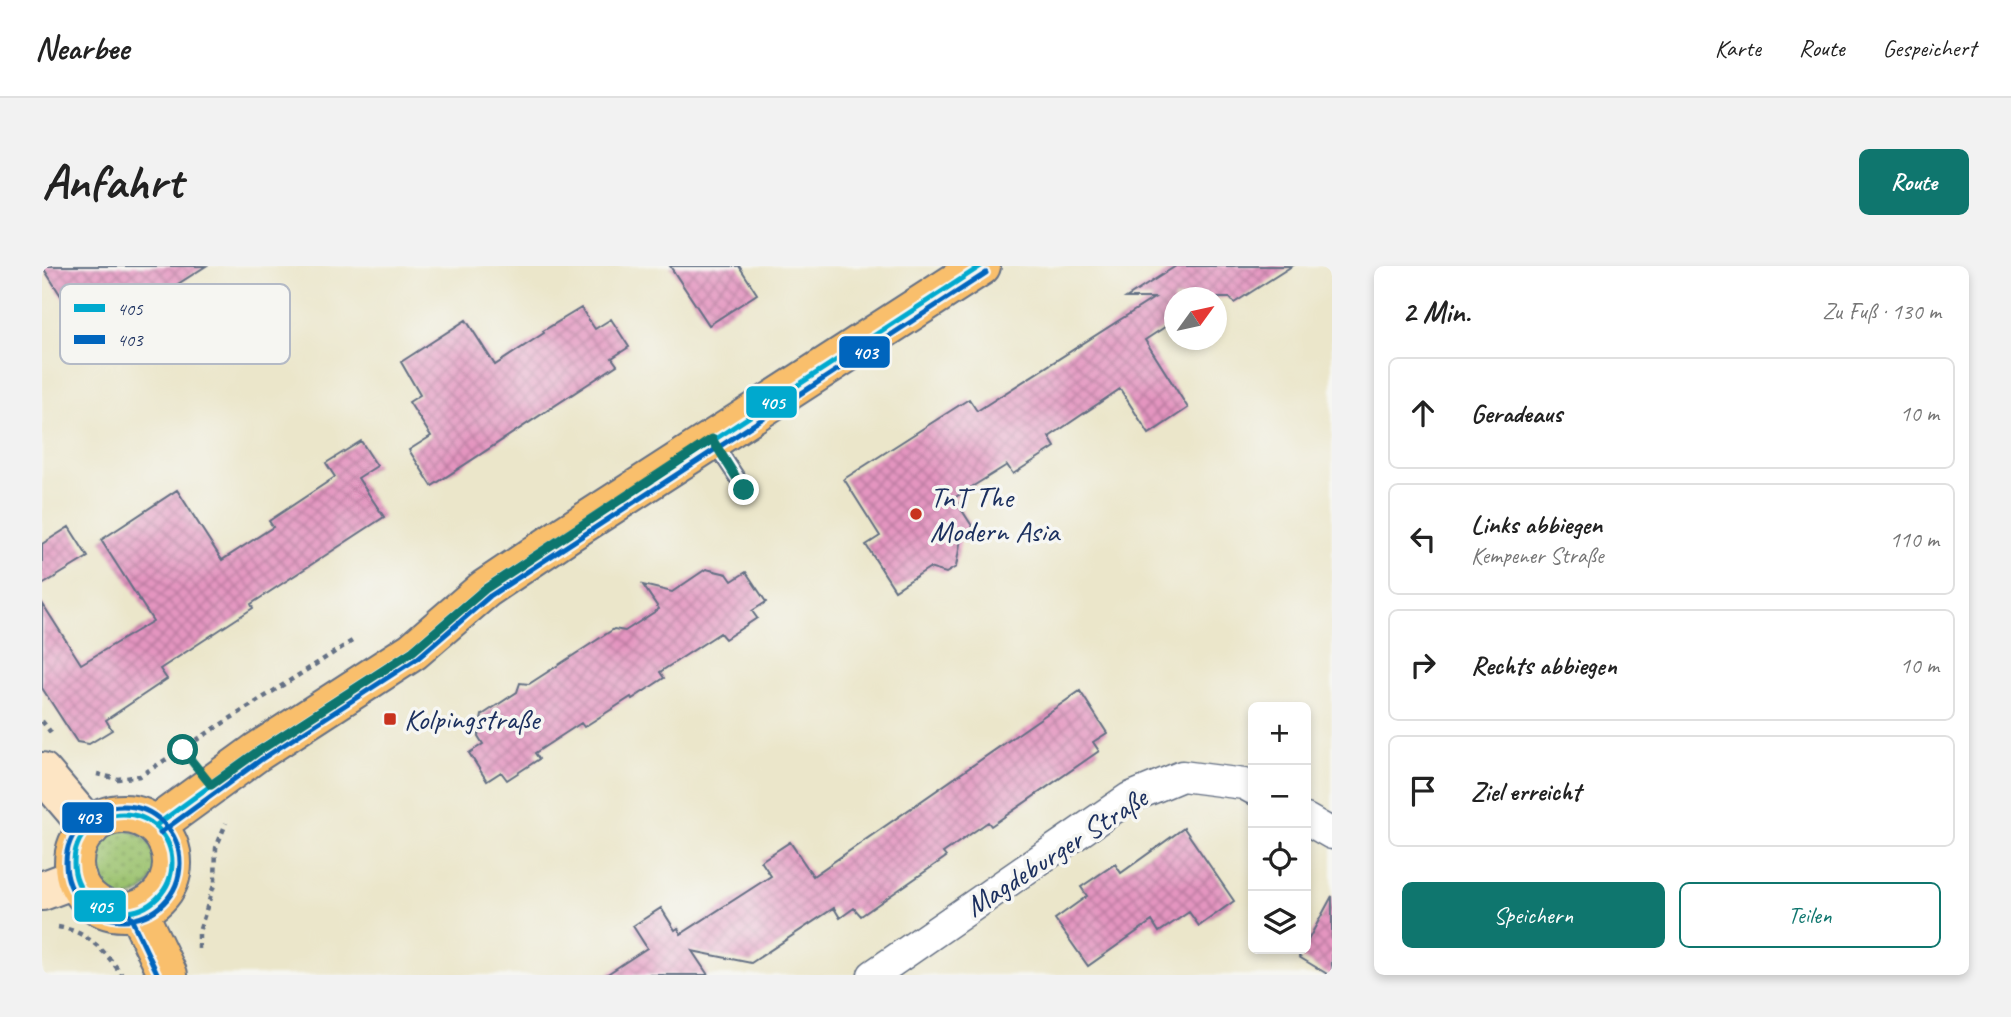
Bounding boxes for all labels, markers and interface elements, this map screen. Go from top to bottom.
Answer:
text: Nearbee [35,27,129,69]
text: Karte [1715,33,1761,63]
text: Route [1799,33,1844,63]
text: Gespeichert [1882,33,1976,63]
button: Route [1859,149,1969,215]
text: Anfahrt [42,151,182,213]
legend [60,284,290,364]
north arrow [1164,287,1227,350]
text: 2 Min. [1402,293,1471,331]
text: 405 [117,297,144,321]
text: Zu Fuß · 130 m [1822,297,1941,326]
text: 403 [117,328,144,352]
line badge: 403 [838,335,891,369]
text: 403 [852,341,880,365]
line badge: 405 [745,385,798,419]
text: 405 [759,391,786,415]
icon: ahead [1404,394,1442,432]
text: Geradeaus [1471,397,1562,430]
text: 10 m [1900,399,1939,428]
route end [728,474,759,505]
place label: TnT The Modern Asia [930,478,1061,550]
marker: TnT The Modern Asia [908,506,924,522]
text: Links abbiegen [1471,508,1602,541]
icon: left [1404,520,1442,558]
text: 110 m [1890,525,1939,554]
text: Kempener Straße [1471,541,1603,570]
icon: right [1404,646,1442,684]
text: Rechts abbiegen [1471,649,1617,682]
text: 10 m [1900,651,1939,680]
place label: Kolpingstraße [404,700,541,738]
map controls [1248,702,1311,954]
button: + [1248,702,1311,765]
marker: Kolpingstraße [382,711,398,727]
route start [167,734,198,765]
button: − [1248,765,1311,828]
icon: arrive [1404,772,1442,810]
text: Ziel erreicht [1471,775,1581,808]
street label: Magdeburger Straße [958,778,1156,925]
line badge: 403 [61,801,115,834]
text: 403 [75,806,103,830]
button: locate [1248,828,1311,891]
button: Speichern [1402,882,1665,948]
button: Teilen [1679,882,1941,948]
line badge: 405 [73,889,127,923]
button: layers [1248,891,1311,954]
text: 405 [87,895,114,919]

